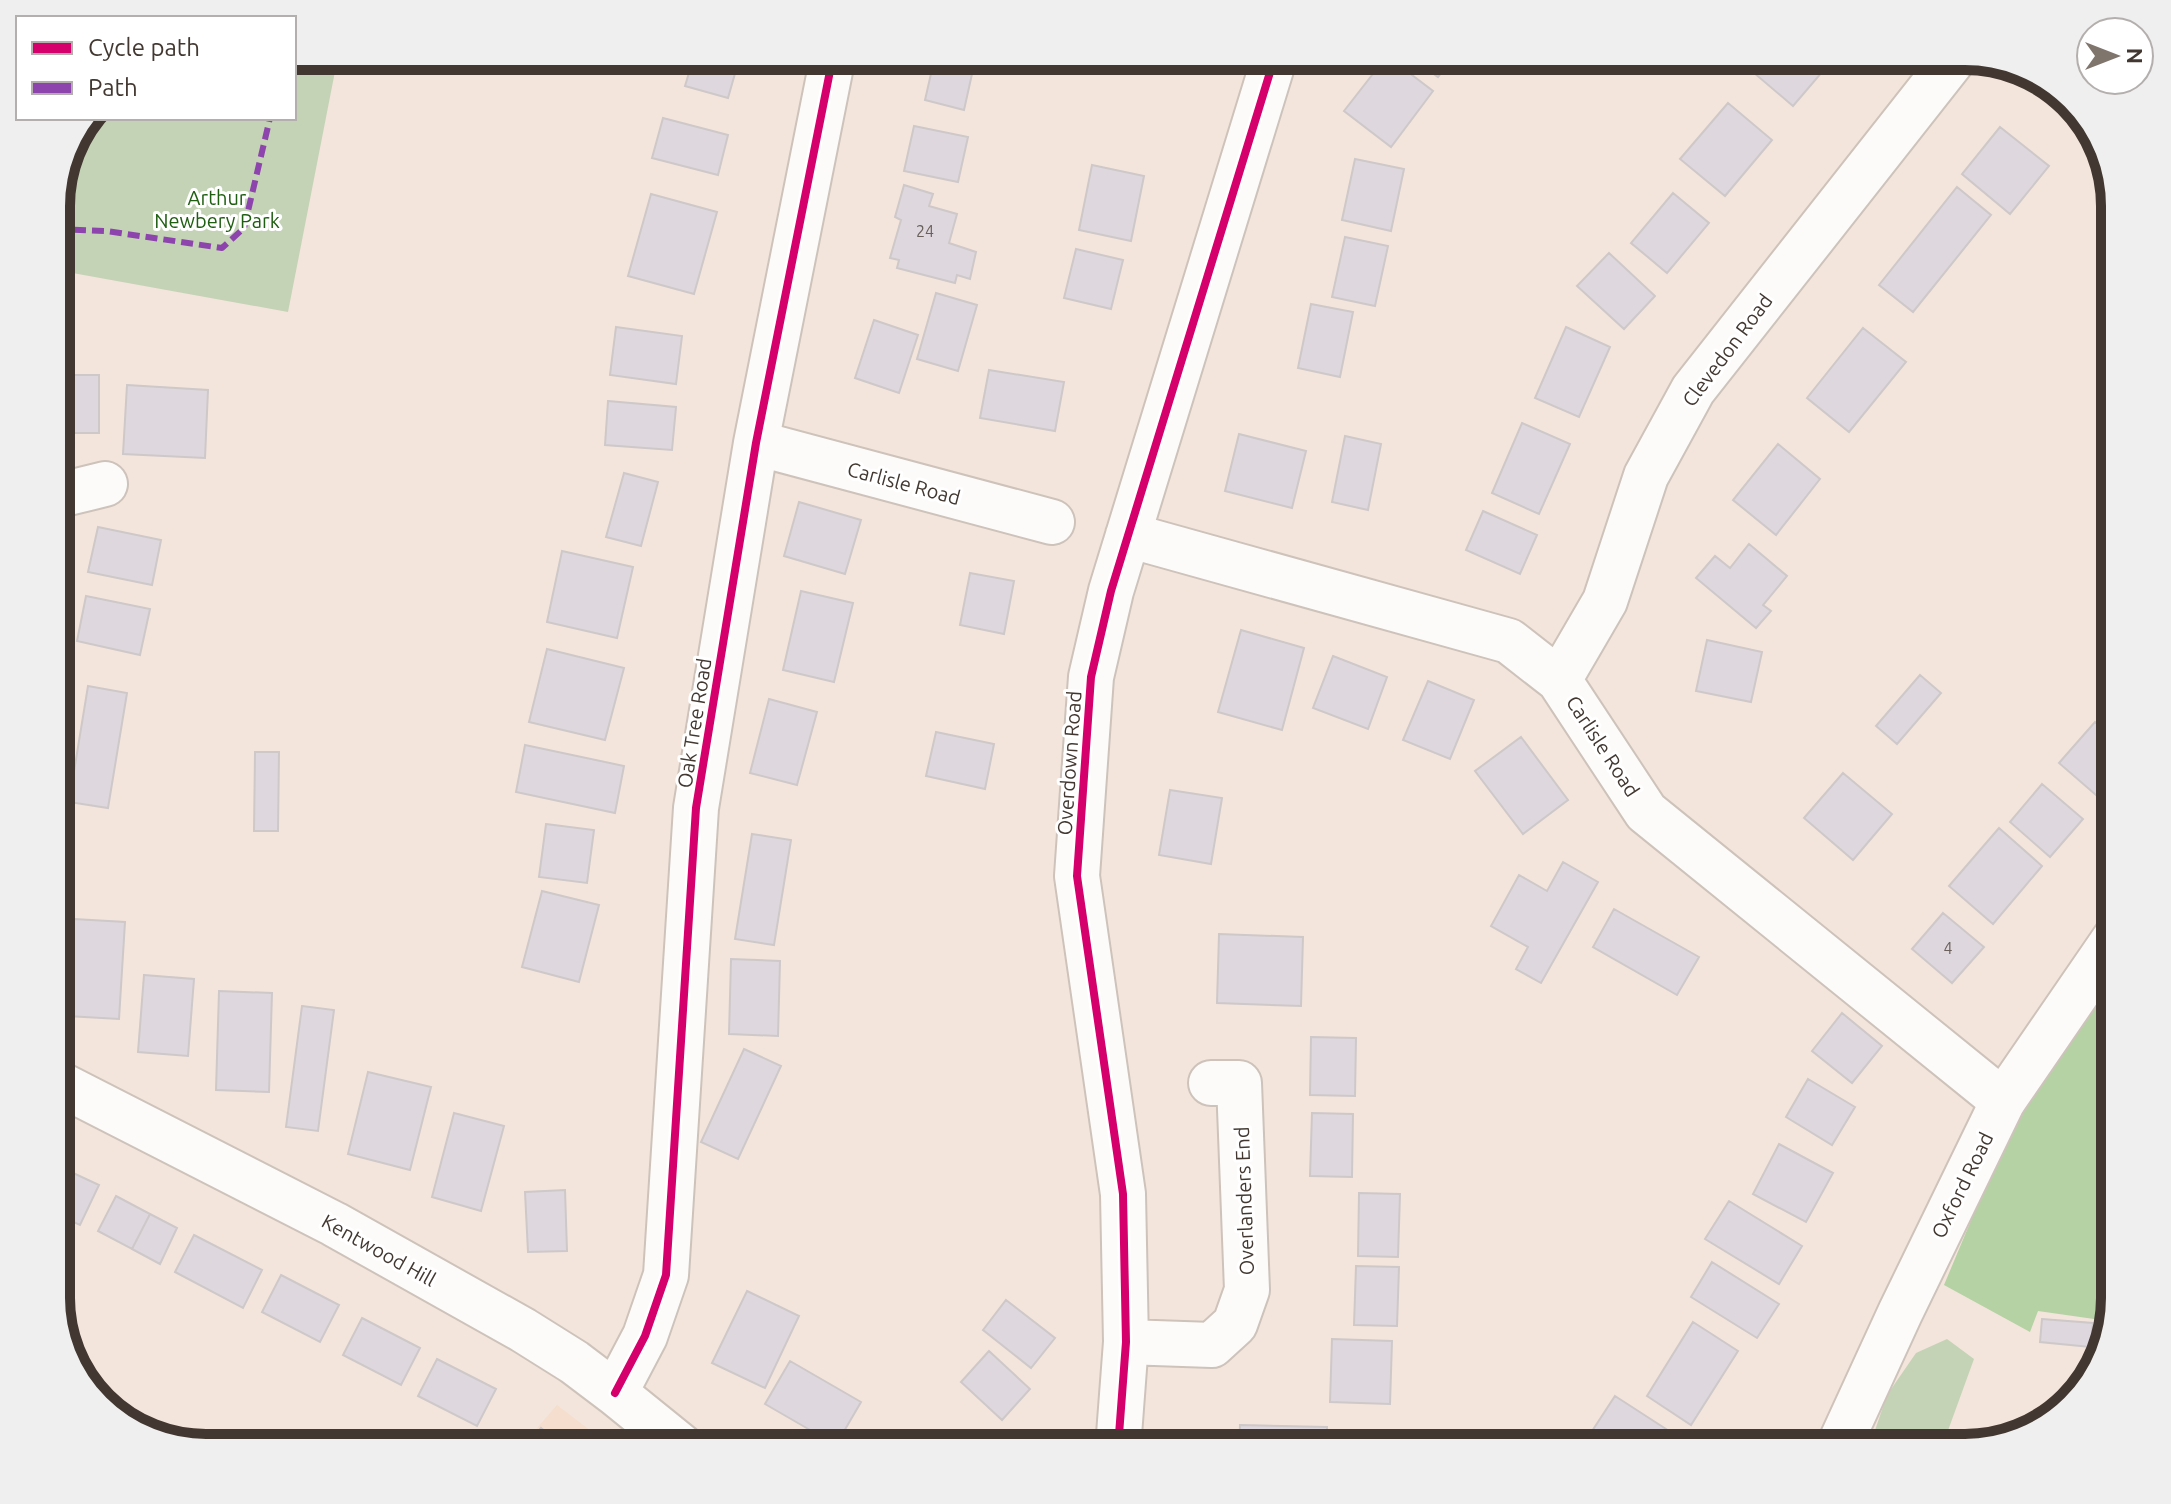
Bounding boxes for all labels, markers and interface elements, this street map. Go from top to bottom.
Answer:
legend [16,16,296,120]
north arrow [2075,16,2155,96]
text: Cycle path [88,34,200,61]
text: N [2123,48,2148,64]
text: Path [88,74,138,101]
park label: Arthur Newbery Park [154,186,280,232]
house number: 24 [916,222,934,240]
street label: Clevedon Road [1677,289,1777,411]
street label: Carlisle Road [845,457,963,509]
street label: Oak Tree Road [672,656,716,790]
street label: Overdown Road [1052,690,1086,836]
street label: Carlisle Road [1562,691,1644,801]
house number: 4 [1943,939,1953,957]
street label: Overlanders End [1230,1126,1258,1276]
street label: Oxford Road [1926,1128,1998,1242]
street label: Kentwood Hill [318,1209,440,1291]

